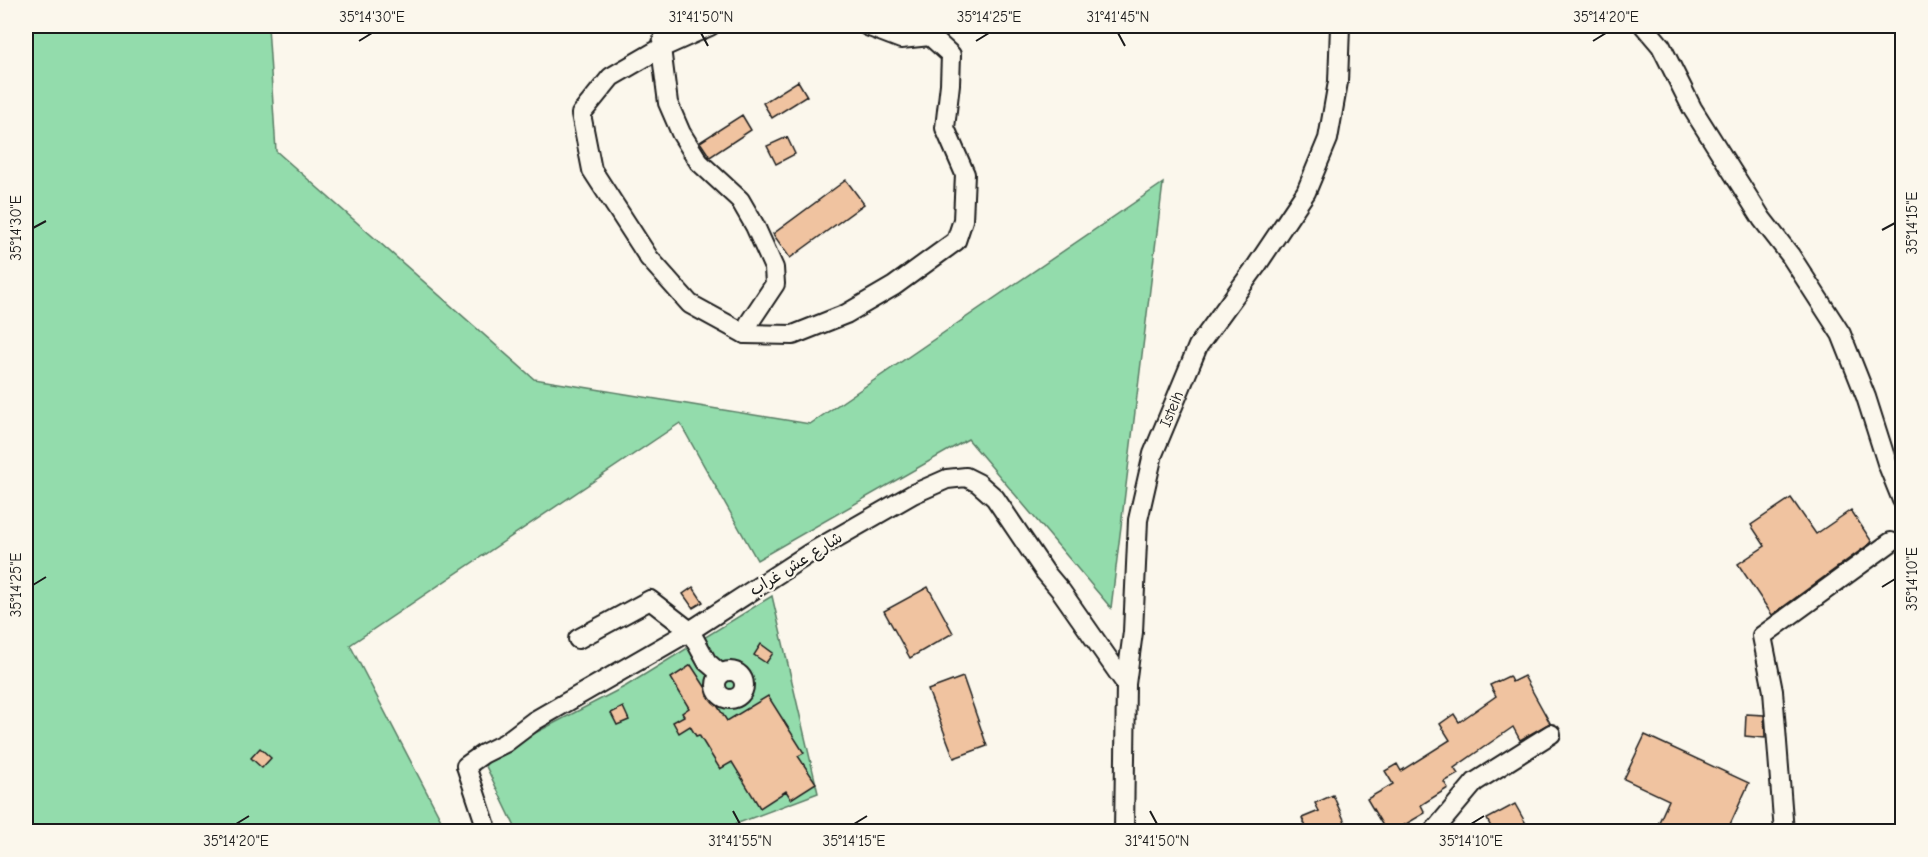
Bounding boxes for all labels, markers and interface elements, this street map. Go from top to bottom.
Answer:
text: 35°14'30"E [339,8,405,26]
text: 31°41'50"N [669,8,733,26]
text: 35°14'25"E [957,8,1021,26]
text: 31°41'45"N [1087,8,1149,26]
text: 35°14'20"E [1573,8,1639,26]
text: 35°14'15"E [1903,192,1921,254]
text: 35°14'30"E [7,195,25,261]
street label: Isteih [1156,388,1187,430]
street label: شارع عش غراب [746,528,847,601]
text: 35°14'10"E [1903,547,1921,611]
text: 35°14'25"E [7,553,25,617]
text: 35°14'20"E [203,832,269,850]
text: 31°41'55"N [708,832,772,850]
text: 35°14'15"E [823,832,885,850]
text: 31°41'50"N [1125,832,1189,850]
text: 35°14'10"E [1439,832,1503,850]

